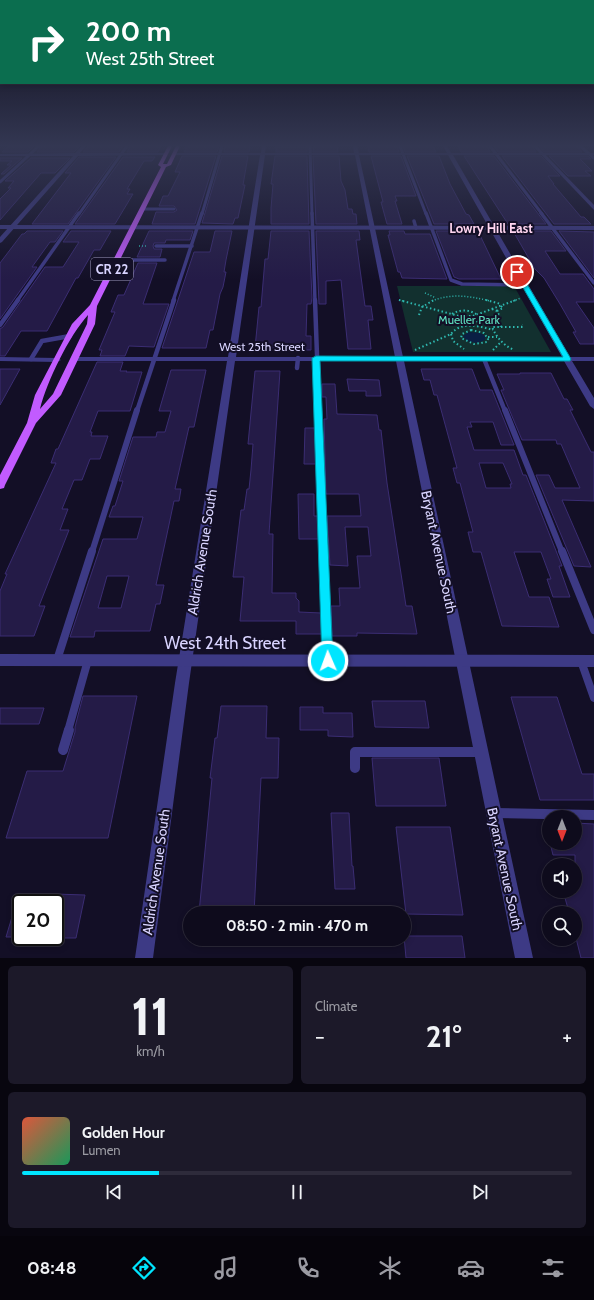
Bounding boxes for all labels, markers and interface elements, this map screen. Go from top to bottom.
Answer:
text: 200 m [86,14,171,48]
icon: right [20,16,72,68]
text: West 25th Street [86,48,214,70]
district label: Lowry Hill East [449,220,533,236]
pin [500,255,534,289]
road number: CR 22 [91,258,133,280]
icon: arrive [506,261,528,283]
park label: Mueller Park [438,312,501,327]
street label: West 25th Street [219,339,305,354]
street label: Aldrich Avenue South [183,488,221,616]
street label: Bryant Avenue South [417,489,461,615]
street label: West 24th Street [164,633,286,653]
position arrow [307,640,349,682]
street label: Bryant Avenue South [483,806,527,932]
street label: Aldrich Avenue South [138,808,174,936]
north arrow [542,810,582,850]
map controls [542,810,582,946]
button: sound [542,858,582,898]
speed limit sign: 20 [12,894,64,946]
button: search [542,906,582,946]
text: 08:50 · 2 min · 470 m [226,917,368,935]
text: 11 [131,985,170,1048]
text: Climate [315,998,357,1014]
text: 21° [426,1018,461,1055]
text: − [315,1023,325,1050]
text: + [562,1023,572,1050]
text: km/h [136,1043,165,1059]
text: Golden Hour [82,1124,165,1142]
text: Lumen [82,1142,121,1158]
icon: previous [103,1181,125,1203]
icon: pause [286,1181,308,1203]
icon: next [469,1181,491,1203]
icon: directions [130,1254,158,1282]
icon: music [212,1254,240,1282]
icon: phone [294,1254,322,1282]
icon: climate [376,1254,404,1282]
icon: car [457,1254,485,1282]
icon: filters [539,1254,567,1282]
text: 08:48 [27,1257,77,1279]

